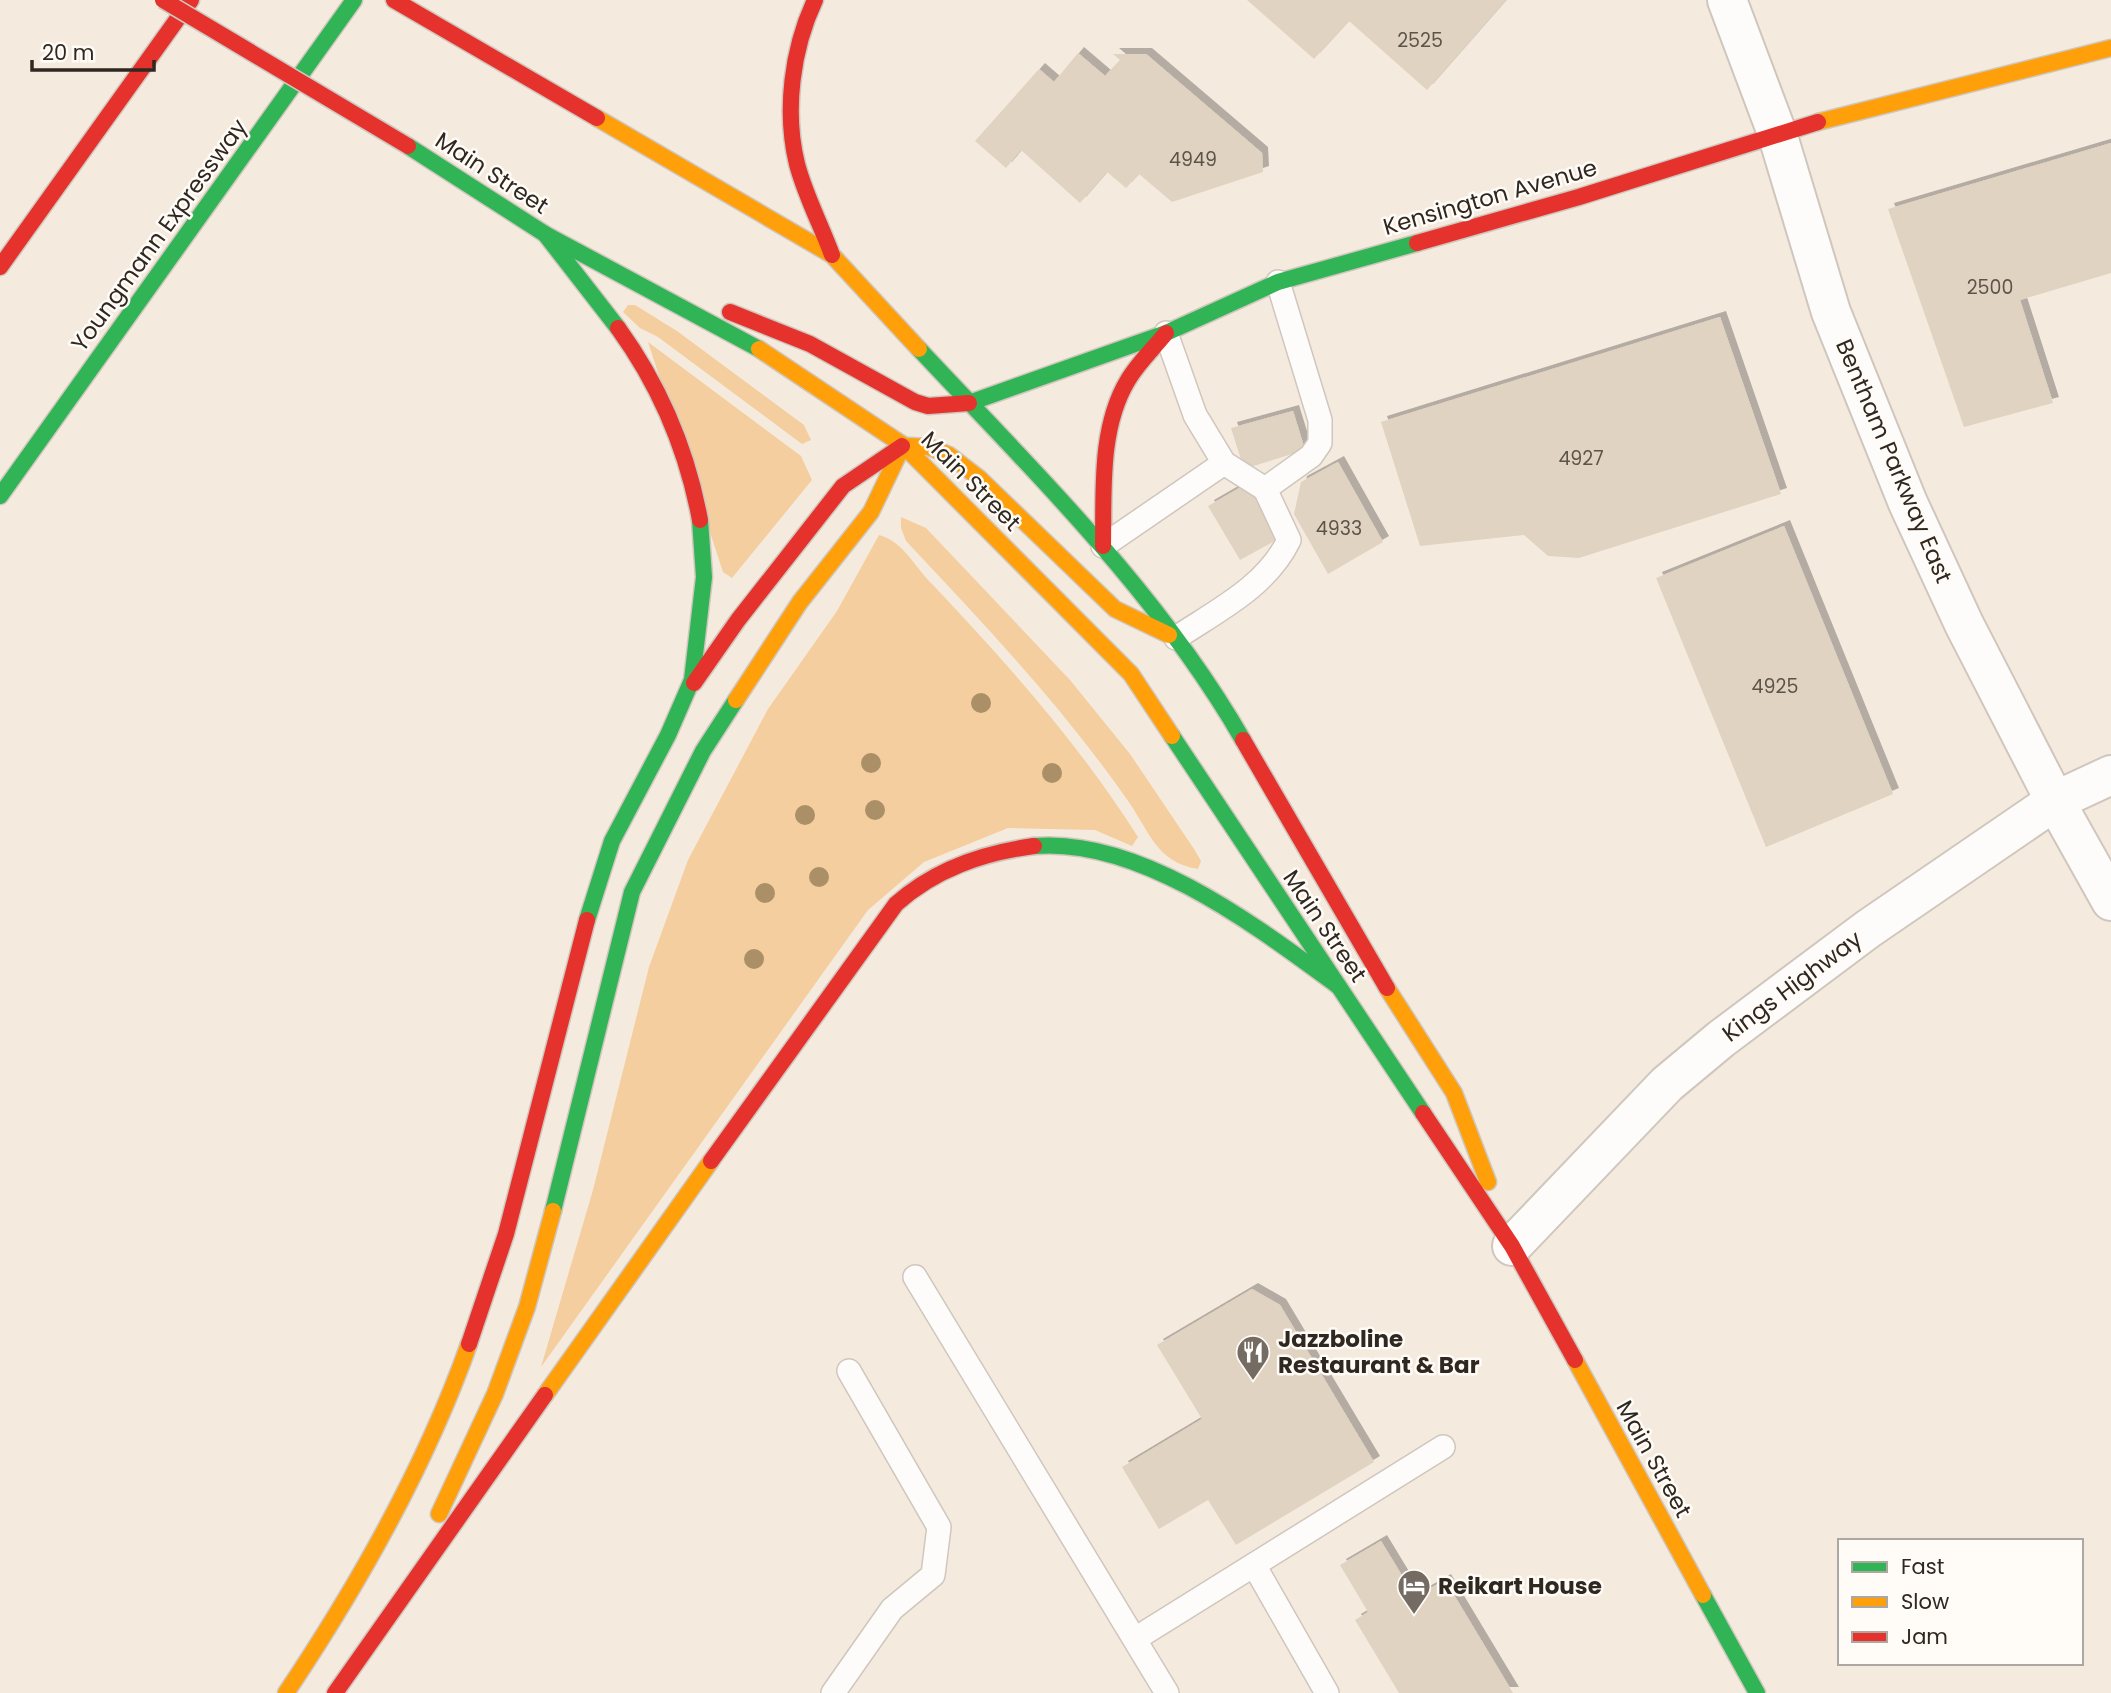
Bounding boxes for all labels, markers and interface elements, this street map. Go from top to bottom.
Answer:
house number: 2525 [1397,27,1443,54]
scale bar [32,28,154,72]
text: 20 m [42,38,95,67]
street label: Youngmann Expressway [64,112,254,358]
street label: Main Street [429,124,555,222]
house number: 4949 [1169,146,1217,173]
street label: Kensington Avenue [1379,151,1601,243]
house number: 2500 [1967,274,2013,301]
street label: Bentham Parkway East [1828,334,1960,588]
street label: Main Street [914,424,1028,538]
house number: 4927 [1558,445,1604,472]
house number: 4933 [1316,515,1362,542]
house number: 4925 [1752,673,1798,700]
street label: Main Street [1276,863,1374,989]
street label: Kings Highway [1716,923,1868,1049]
place label: Jazzboline Restaurant & Bar [1278,1323,1480,1381]
restaurant icon: Jazzboline Restaurant & Bar [1234,1333,1272,1382]
street label: Main Street [1609,1395,1699,1523]
legend [1838,1539,2083,1665]
text: Fast [1901,1552,1944,1581]
hotel icon: Reikart House [1395,1567,1433,1616]
place label: Reikart House [1438,1570,1602,1602]
text: Slow [1901,1587,1949,1616]
text: Jam [1901,1622,1948,1651]

